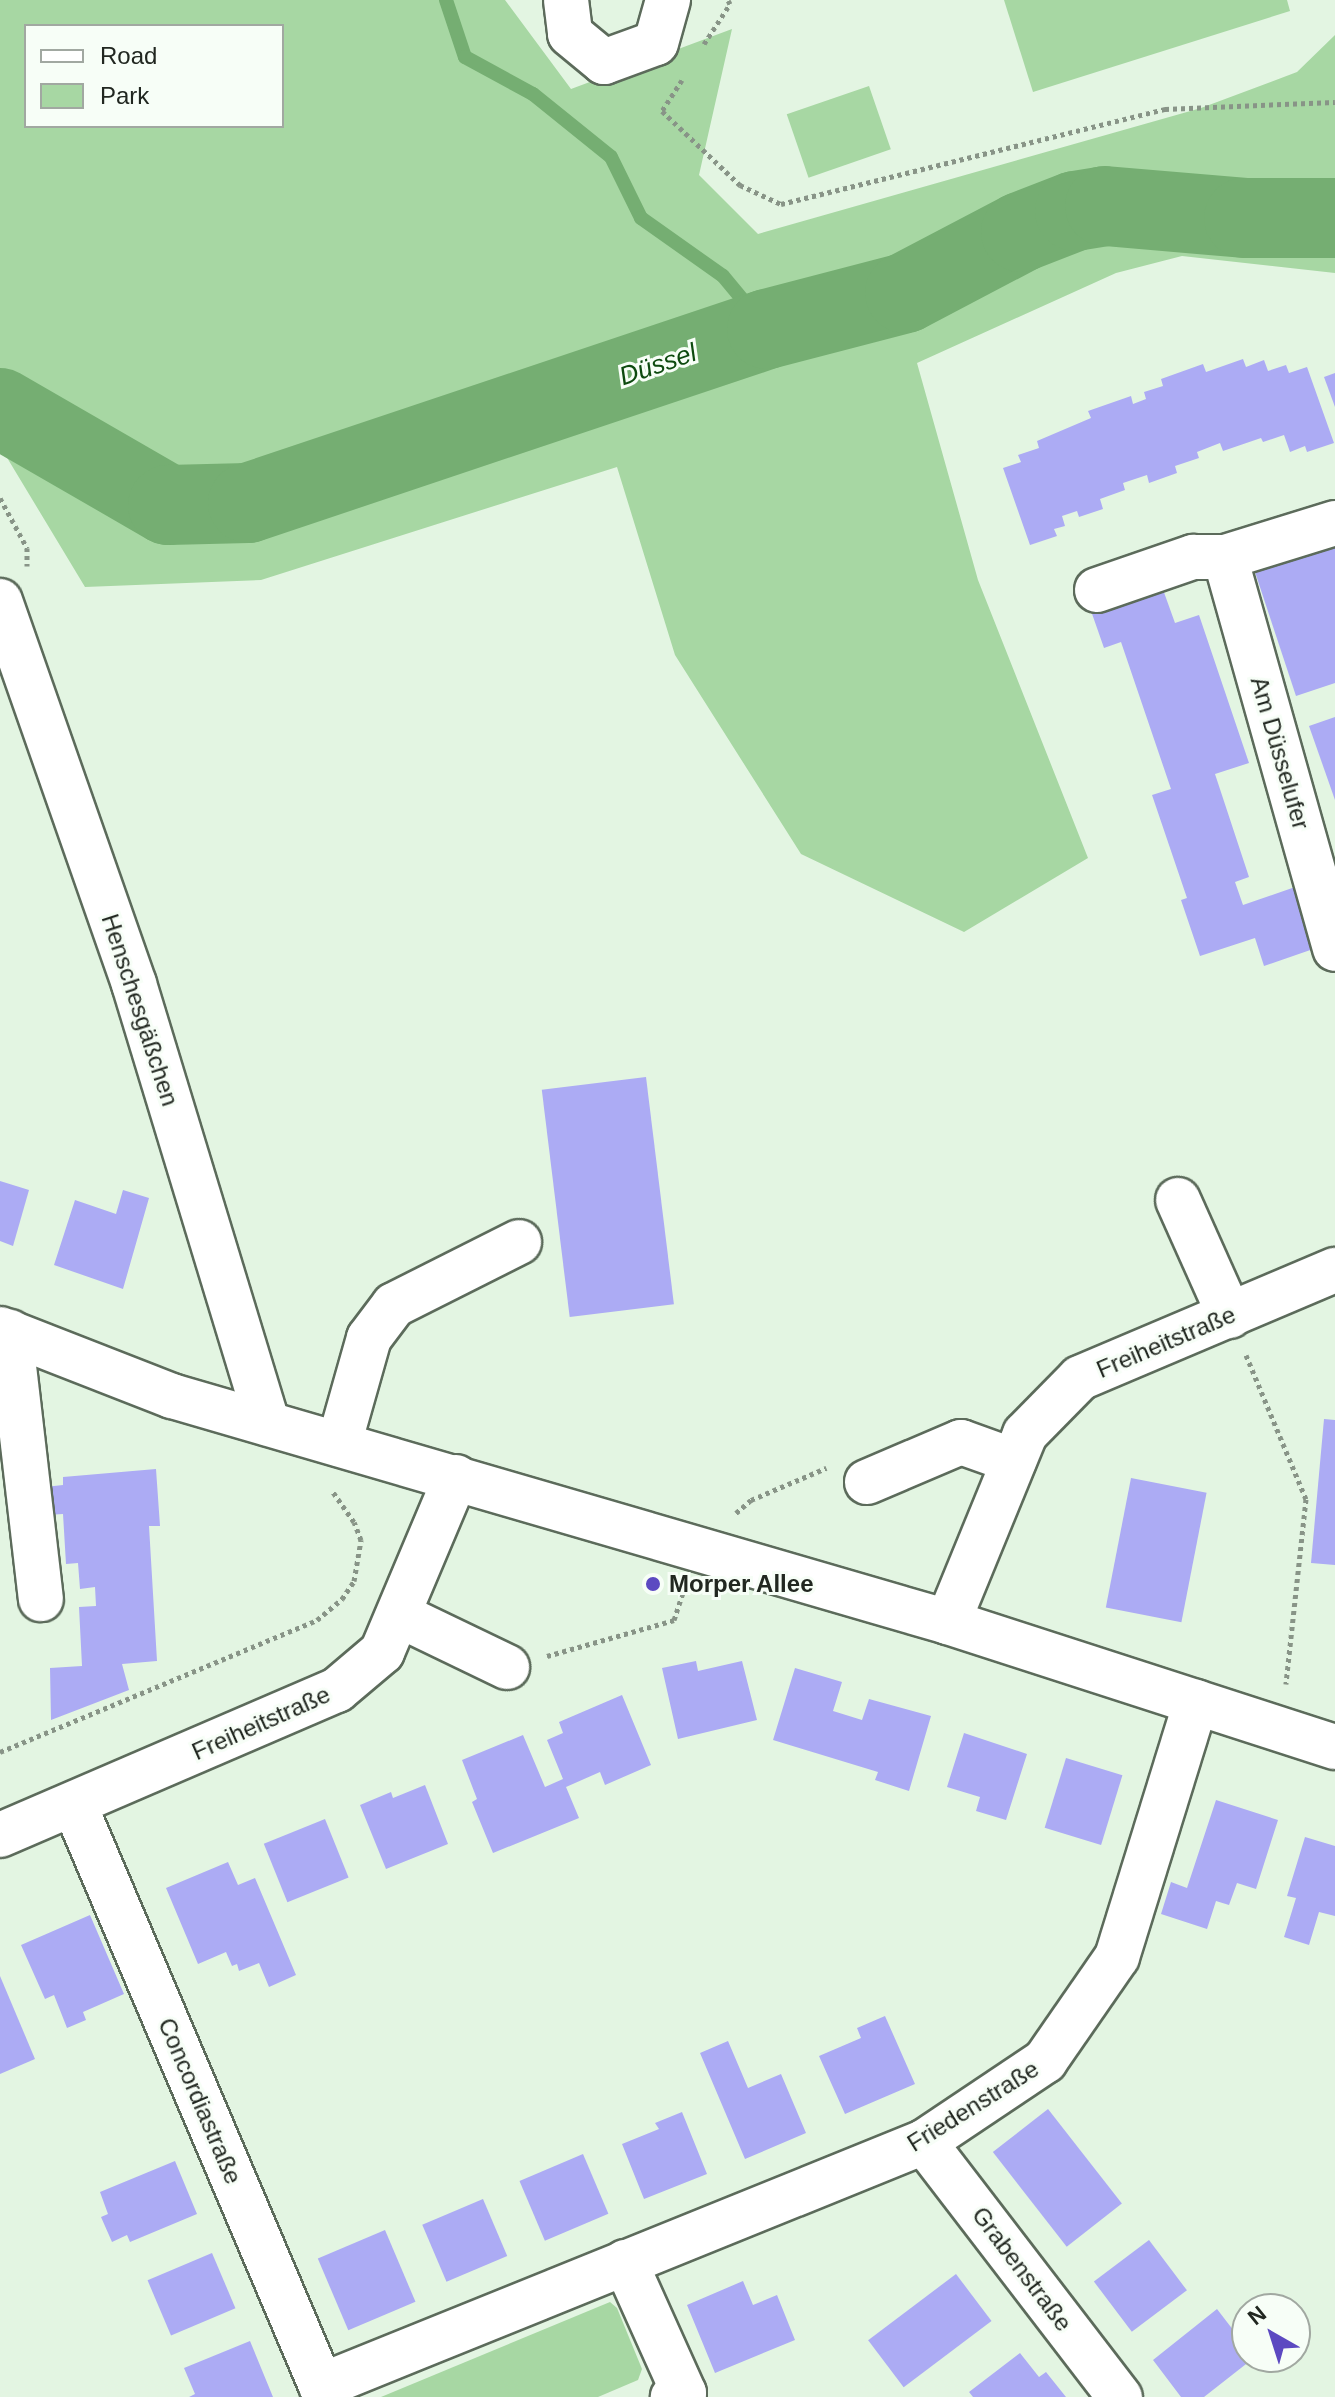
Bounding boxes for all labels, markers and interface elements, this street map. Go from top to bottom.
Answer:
legend [24,24,284,128]
text: Road [100,42,157,69]
text: Park [100,82,149,109]
water label: Düssel [615,337,701,393]
street label: Am Düsselufer [1244,673,1316,833]
street label: Henschesgäßchen [95,910,185,1110]
street label: Freiheitstraße [1092,1300,1240,1384]
place label: Morper Allee [669,1570,814,1598]
marker: Morper Allee [644,1575,662,1593]
street label: Freiheitstraße [188,1680,334,1766]
street label: Concordiastraße [152,2014,248,2188]
street label: Friedenstraße [902,2054,1044,2158]
street label: Grabenstraße [966,2201,1078,2337]
north arrow [1231,2293,1311,2373]
text: N [1243,2301,1271,2330]

